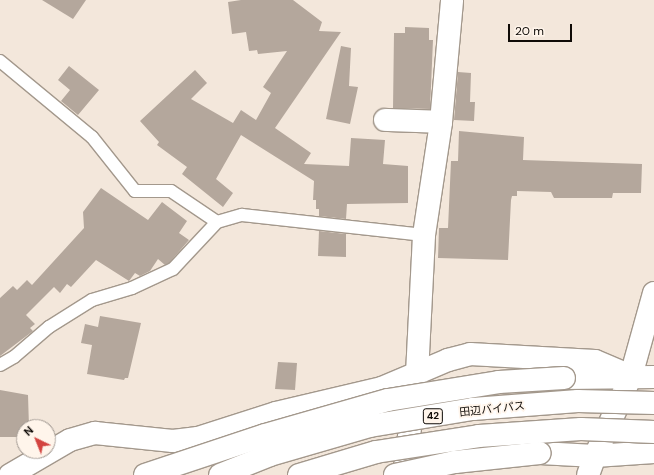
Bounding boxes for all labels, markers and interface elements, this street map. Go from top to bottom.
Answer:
scale bar [510,16,574,42]
text: 20 m [515,23,544,39]
street label: 田辺バイパス [458,399,526,419]
road number: 42 [422,408,444,424]
north arrow [16,419,56,459]
text: N [21,423,36,439]

